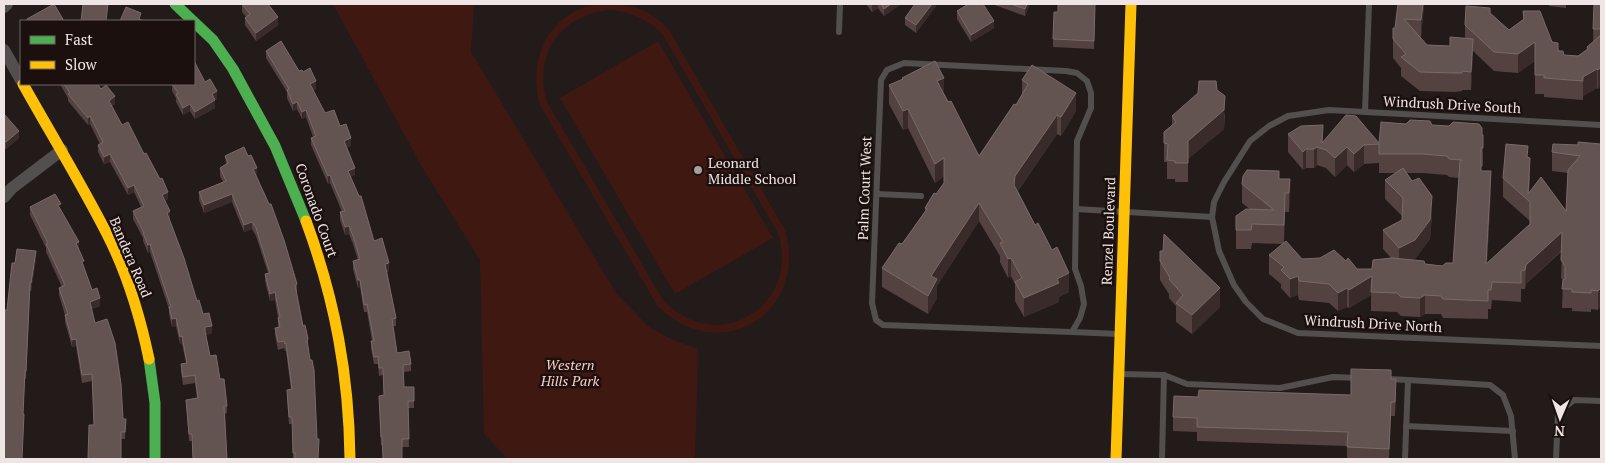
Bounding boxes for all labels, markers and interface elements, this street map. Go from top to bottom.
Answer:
legend [20,20,195,85]
text: Fast [65,29,93,49]
text: Slow [65,54,98,74]
street label: Windrush Drive South [1383,91,1521,117]
street label: Palm Court West [853,135,875,240]
place label: Leonard Middle School [708,153,797,188]
street label: Coronado Court [291,160,343,260]
marker: Leonard Middle School [692,164,704,176]
street label: Renzel Boulevard [1097,176,1119,285]
street label: Bandera Road [105,214,157,300]
street label: Windrush Drive North [1304,310,1442,336]
park label: Western Hills Park [540,355,600,390]
north arrow [1535,393,1585,443]
text: N [1554,422,1565,441]

